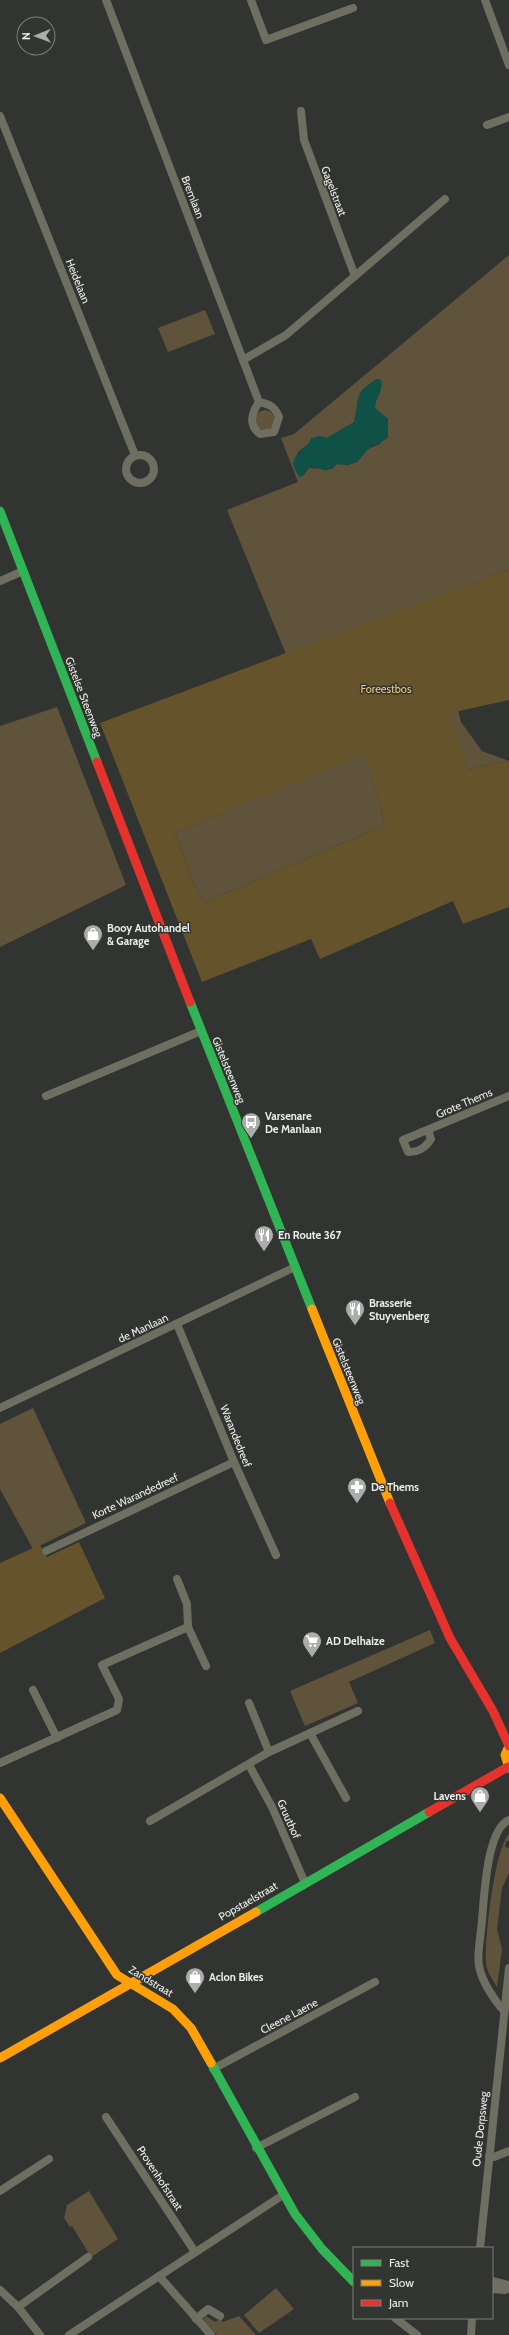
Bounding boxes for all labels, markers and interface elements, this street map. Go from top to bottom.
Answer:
north arrow [16,16,56,56]
text: N [19,32,33,40]
street label: Gagelstraat [318,164,350,218]
street label: Bremlaan [179,174,207,220]
street label: Heidelaan [63,257,93,305]
street label: Gistelse Steenweg [62,655,106,740]
park label: Foreestbos [361,682,412,696]
place label: Booy Autohandel & Garage [107,921,190,948]
shop icon: Booy Autohandel & Garage [82,923,104,951]
street label: Gistelsteenweg [209,1035,249,1106]
street label: Grote Thems [434,1085,495,1121]
place label: Varsenare De Manlaan [265,1109,322,1136]
bus stop icon: Varsenare De Manlaan [240,1111,262,1139]
restaurant icon: En Route 367 [253,1224,275,1252]
place label: En Route 367 [278,1228,342,1242]
place label: Brasserie Stuyvenberg [369,1296,430,1323]
restaurant icon: Brasserie Stuyvenberg [344,1298,366,1326]
street label: de Manlaan [116,1310,170,1346]
street label: Gistelsteenweg [329,1336,369,1407]
street label: Warandedreef [217,1403,255,1470]
street label: Korte Warandedreef [90,1470,181,1522]
pharmacy icon: De Thems [346,1476,368,1504]
place label: De Thems [371,1480,419,1494]
supermarket icon: AD Delhaize [301,1630,323,1658]
place label: AD Delhaize [326,1634,385,1648]
shop icon: Lavens [469,1785,491,1813]
place label: Lavens [433,1789,466,1803]
street label: Gruuthof [274,1797,304,1841]
street label: Popstaelstraat [216,1878,280,1924]
street label: Zandstraat [126,1962,176,2000]
shop icon: Aclon Bikes [184,1966,206,1994]
place label: Aclon Bikes [209,1970,264,1984]
street label: Cleene Laene [258,1995,320,2037]
street label: Oude Dorpsweg [469,2090,491,2167]
street label: Provenhofstraat [134,2143,186,2213]
legend [353,2247,493,2319]
text: Fast [389,2255,409,2270]
text: Slow [389,2275,414,2290]
text: Jam [388,2295,408,2310]

